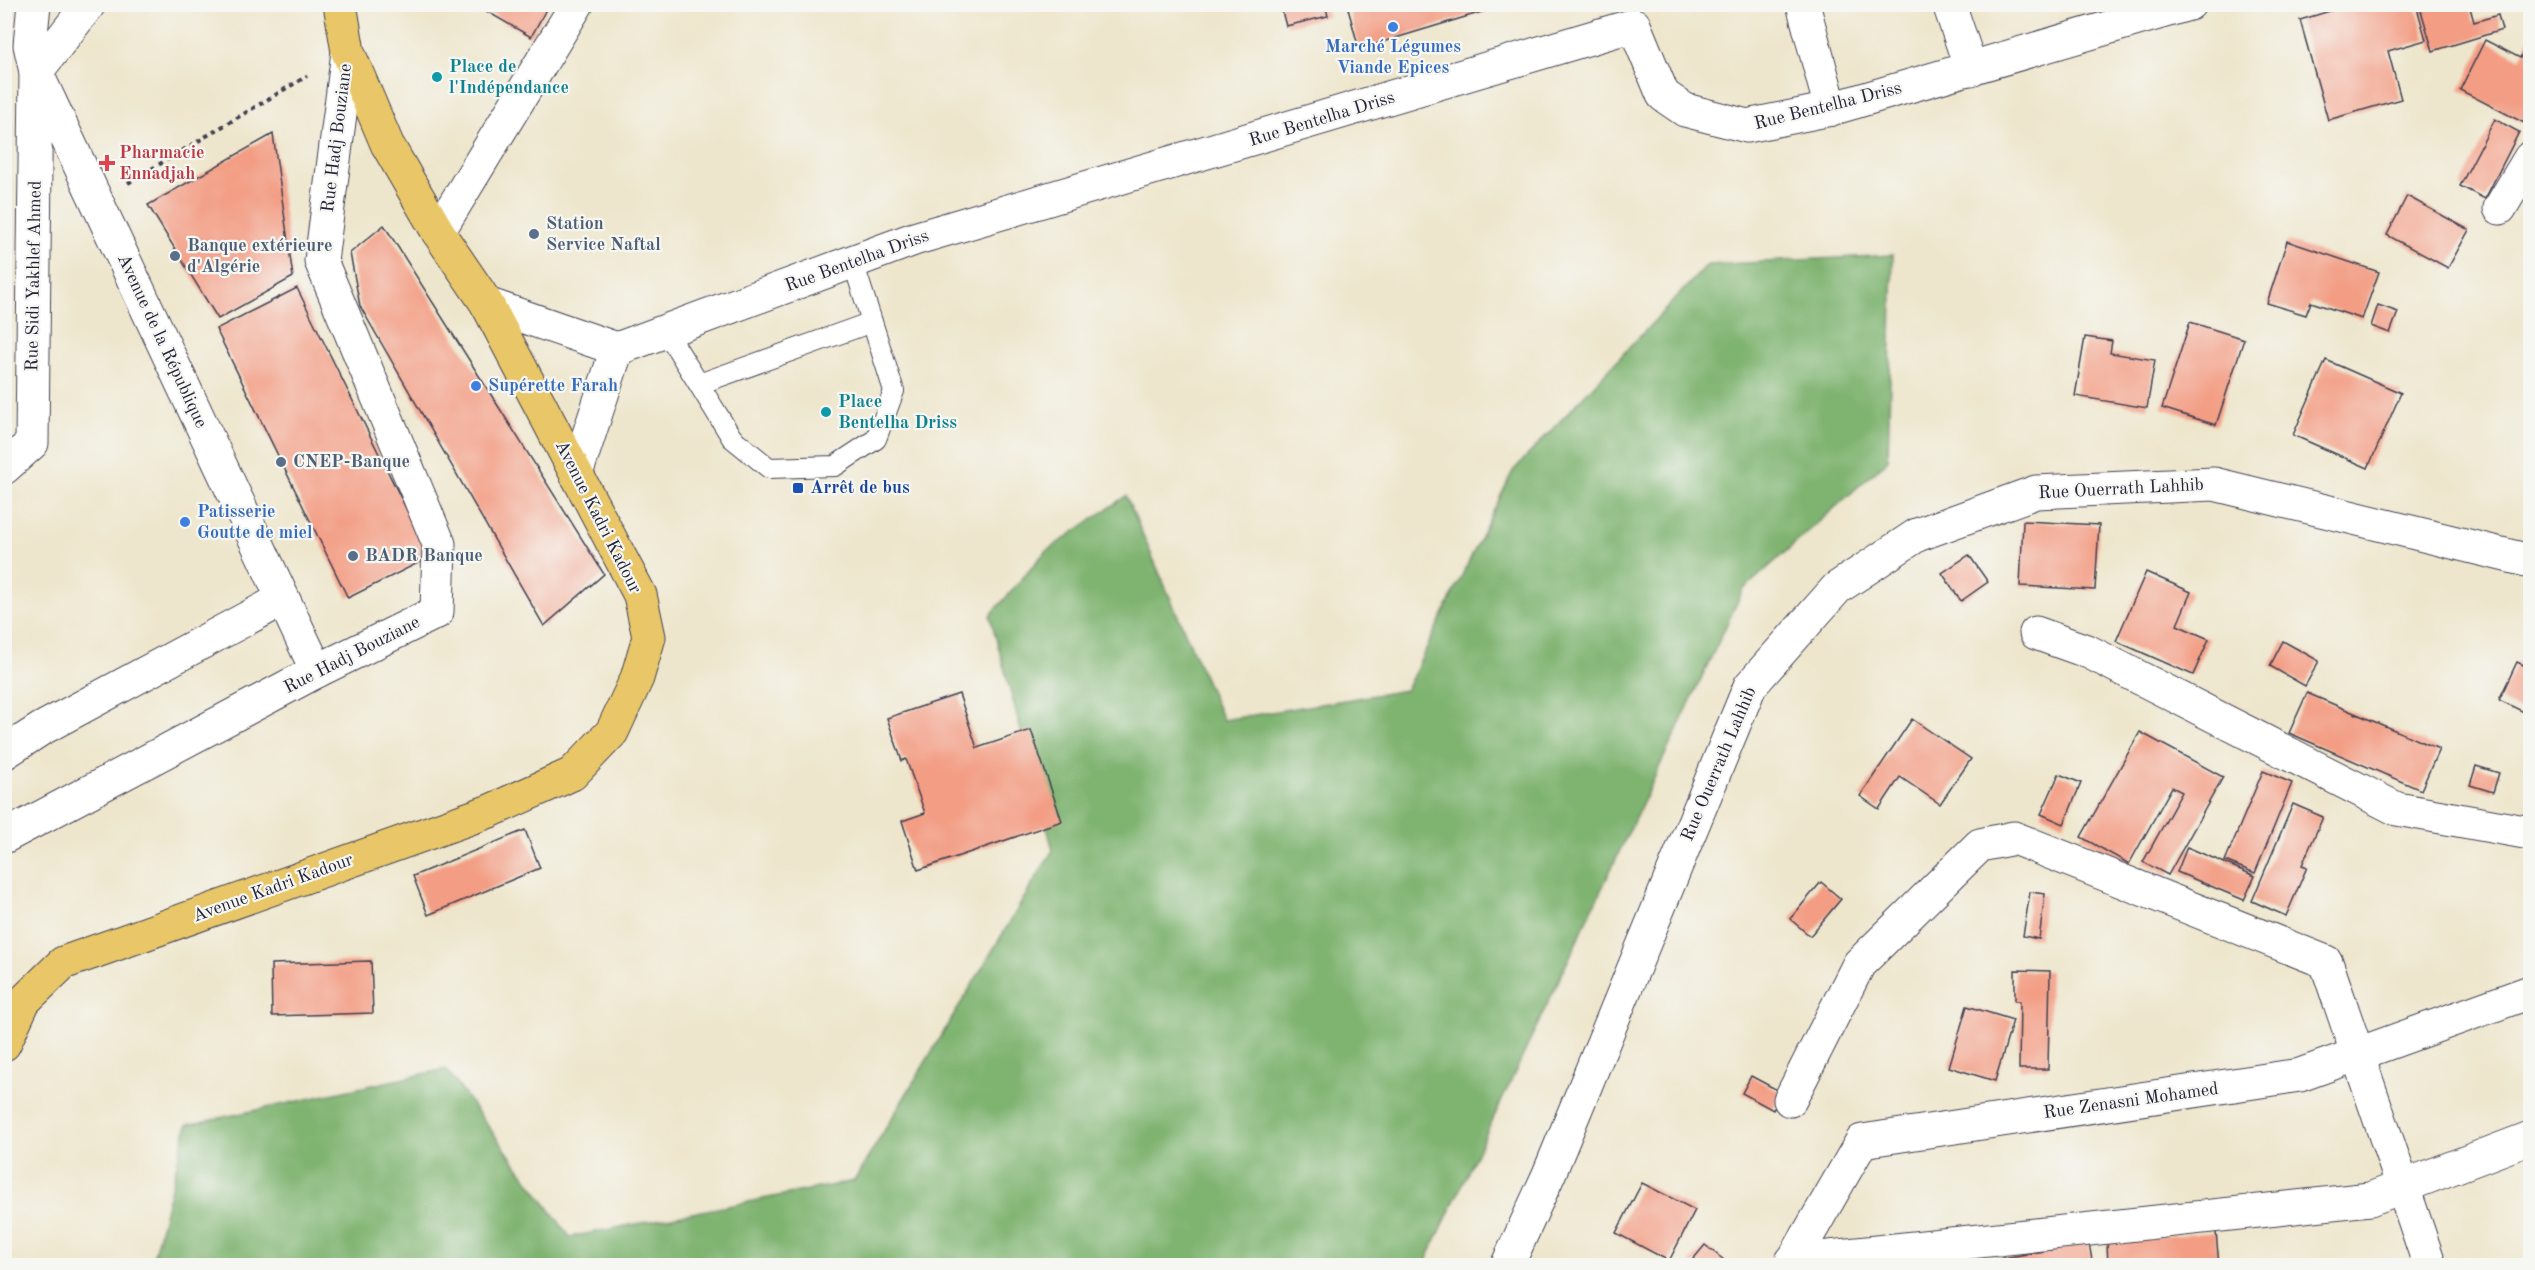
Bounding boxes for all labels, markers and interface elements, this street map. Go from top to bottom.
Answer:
marker: Marché Légumes Viande Epices [1386,20,1400,34]
place label: Marché Légumes Viande Epices [1325,38,1461,77]
place label: Place de l'Indépendance [449,58,569,97]
street label: Rue Hadj Bouziane [319,63,355,213]
marker: Place de l'Indépendance [430,70,444,84]
street label: Rue Bentelha Driss [1752,79,1904,133]
street label: Rue Bentelha Driss [1247,88,1397,150]
place label: Pharmacie Ennadjah [119,144,204,183]
marker: Pharmacie Ennadjah [100,156,114,170]
street label: Rue Sidi Yakhlef Ahmed [23,180,45,372]
place label: Station Service Naftal [546,215,661,254]
marker: Station Service Naftal [527,227,541,241]
street label: Rue Bentelha Driss [783,227,931,295]
place label: Banque extérieure d'Algérie [187,237,333,276]
marker: Banque extérieure d'Algérie [168,249,182,263]
street label: Avenue de la République [114,251,210,431]
place label: Supérette Farah [488,377,618,395]
marker: Supérette Farah [469,379,483,393]
place label: Place Bentelha Driss [838,393,957,432]
marker: Place Bentelha Driss [819,405,833,419]
street label: Avenue Kadri Kadour [552,438,645,597]
place label: CNEP-Banque [293,453,410,471]
marker: CNEP-Banque [274,455,288,469]
street label: Rue Ouerrath Lahhib [2038,476,2204,502]
place label: Arrêt de bus [810,479,910,497]
marker: Arrêt de bus [791,481,805,495]
place label: Patisserie Goutte de miel [197,503,313,542]
marker: Patisserie Goutte de miel [178,515,192,529]
place label: BADR Banque [365,547,483,565]
marker: BADR Banque [346,549,360,563]
street label: Rue Hadj Bouziane [281,613,423,697]
street label: Rue Ouerrath Lahhib [1678,684,1760,844]
street label: Avenue Kadri Kadour [190,850,356,925]
street label: Rue Zenasni Mohamed [2042,1080,2220,1122]

